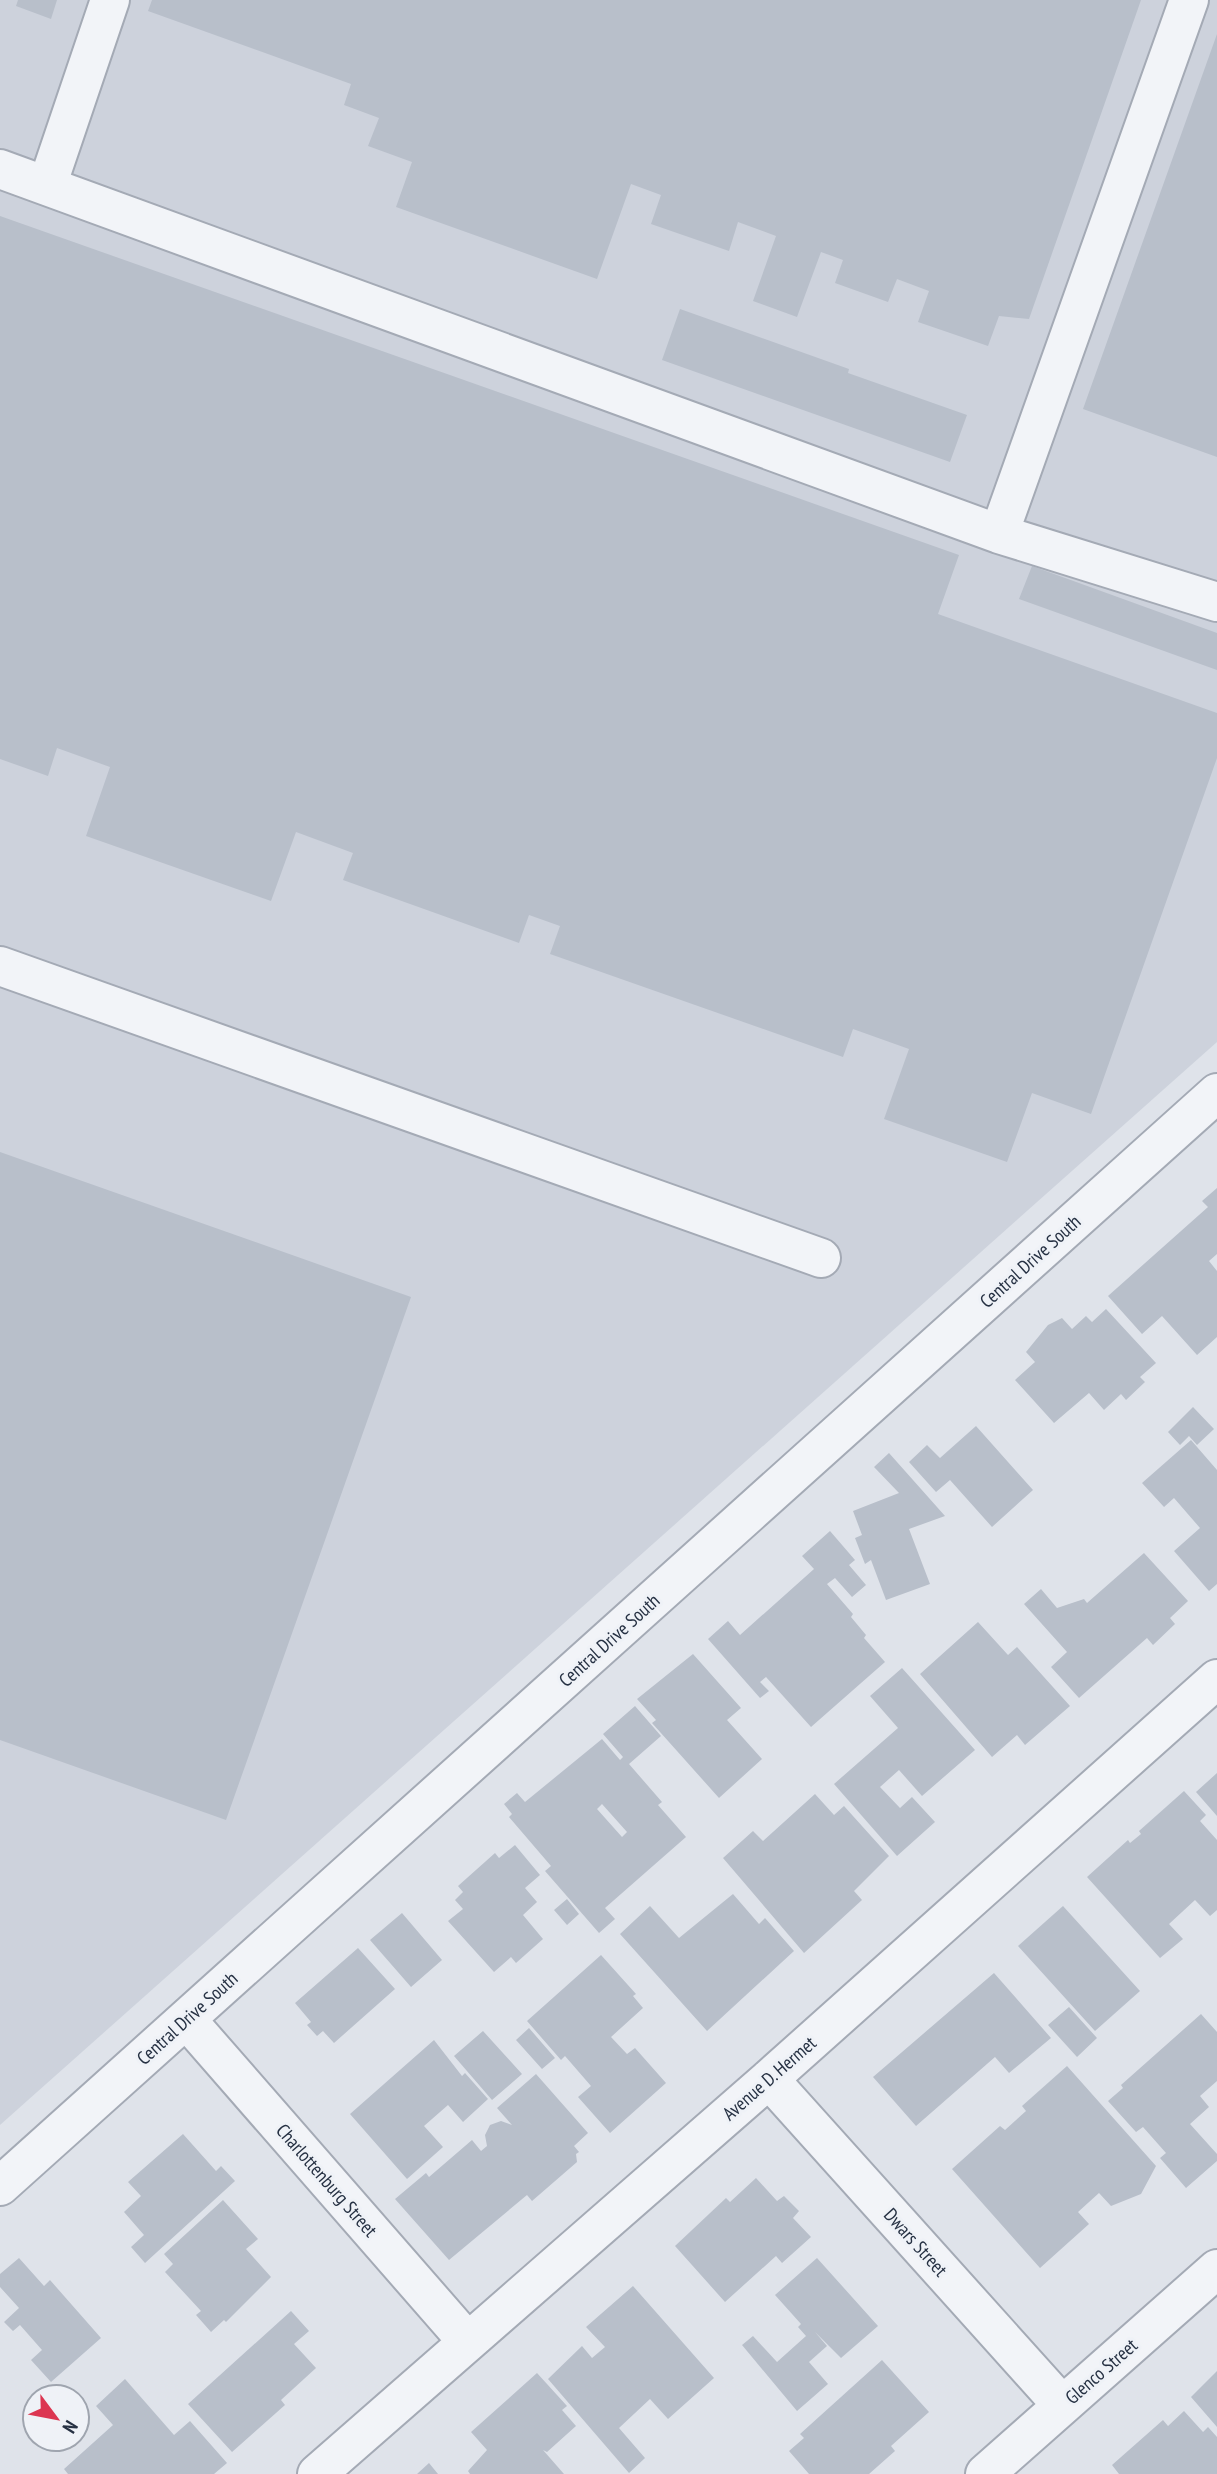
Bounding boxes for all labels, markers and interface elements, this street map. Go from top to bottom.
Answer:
street label: Central Drive South [975,1209,1085,1313]
street label: Central Drive South [554,1588,664,1692]
street label: Central Drive South [132,1966,242,2070]
street label: Avenue D. Hermet [717,2030,821,2125]
street label: Charlottenburg Street [271,2118,383,2242]
street label: Dwars Street [879,2203,953,2282]
street label: Glenco Street [1060,2333,1143,2409]
north arrow [21,2383,91,2453]
text: N [58,2416,83,2438]

